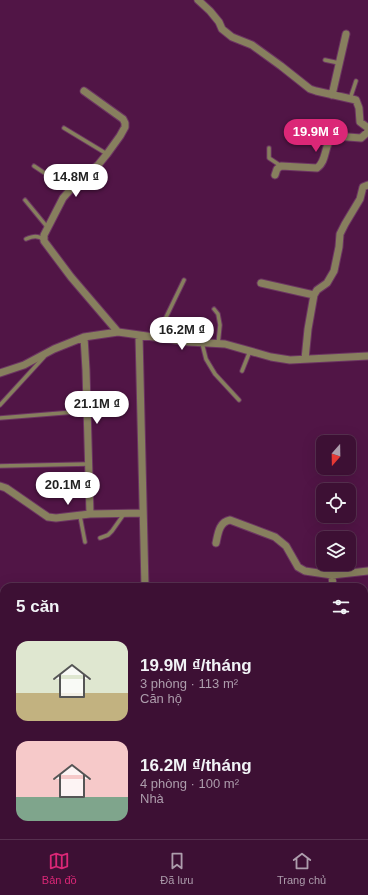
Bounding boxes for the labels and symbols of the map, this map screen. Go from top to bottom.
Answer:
pin: 19.9M ₫ [279,119,353,153]
pin: 14.8M ₫ [39,164,113,198]
pin: 16.2M ₫ [145,317,219,351]
pin: 21.1M ₫ [60,391,134,425]
north arrow [316,435,356,475]
pin: 20.1M ₫ [31,472,105,506]

